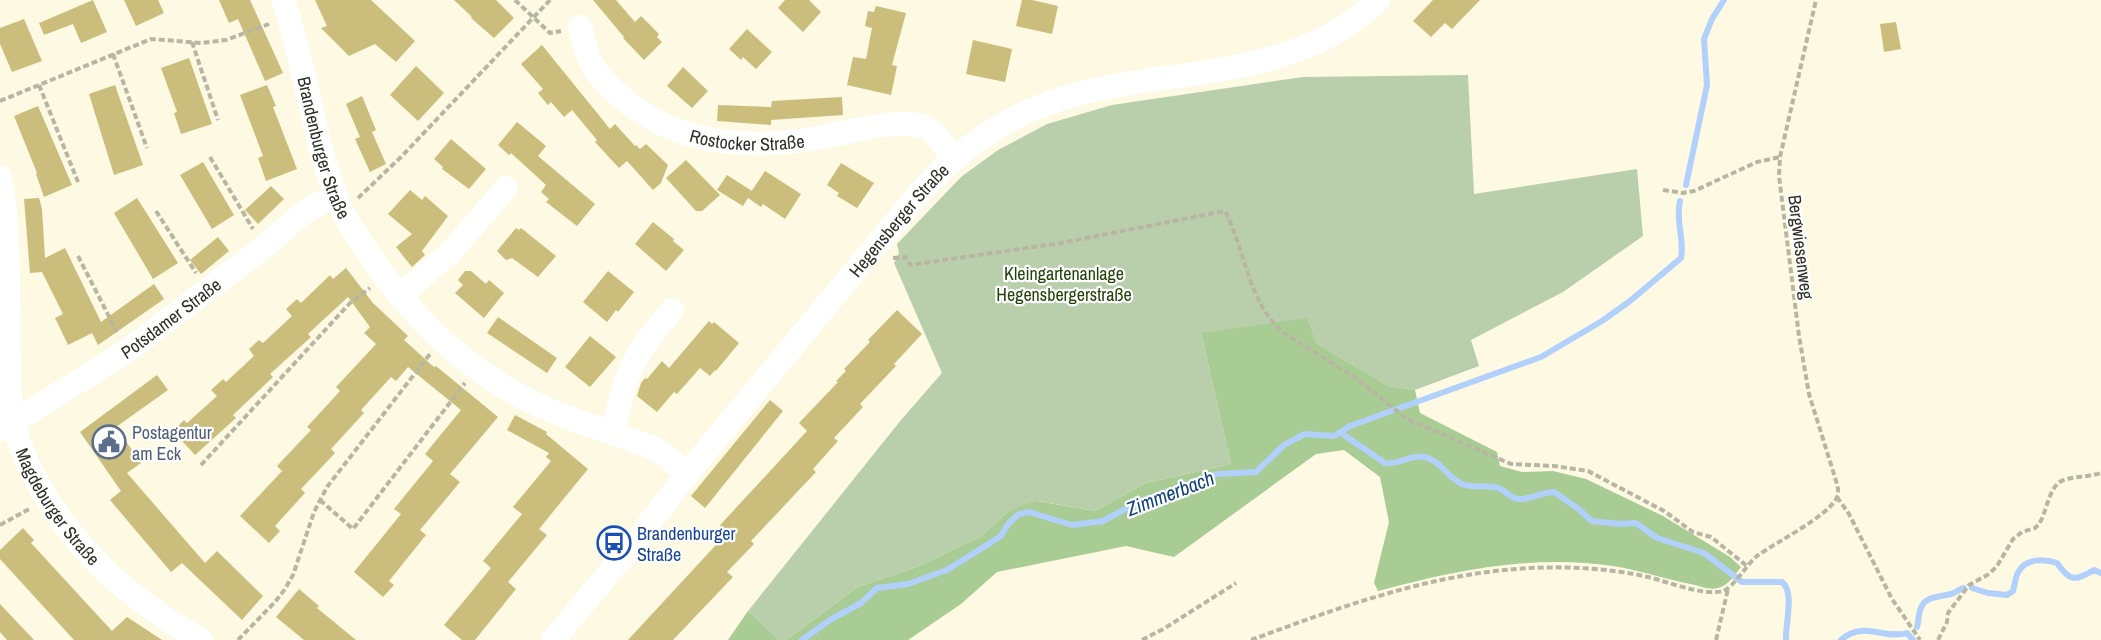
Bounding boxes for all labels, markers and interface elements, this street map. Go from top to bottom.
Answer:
street label: Brandenburger Straße [292,74,357,223]
street label: Rostocker Straße [687,122,806,156]
street label: Hegensberger Straße [843,158,954,282]
street label: Bergwiesenweg [1782,193,1820,301]
park label: Kleingartenanlage Hegensbergerstraße [996,261,1132,307]
street label: Potsdamer Straße [116,272,226,364]
place label: Postagentur am Eck [132,420,212,466]
public building icon: Postagentur am Eck [91,424,127,460]
street label: Magdeburger Straße [10,444,106,571]
water label: Zimmerbach [1121,464,1218,522]
place label: Brandenburger Straße [637,521,736,567]
bus stop icon: Brandenburger Straße [596,525,632,561]

